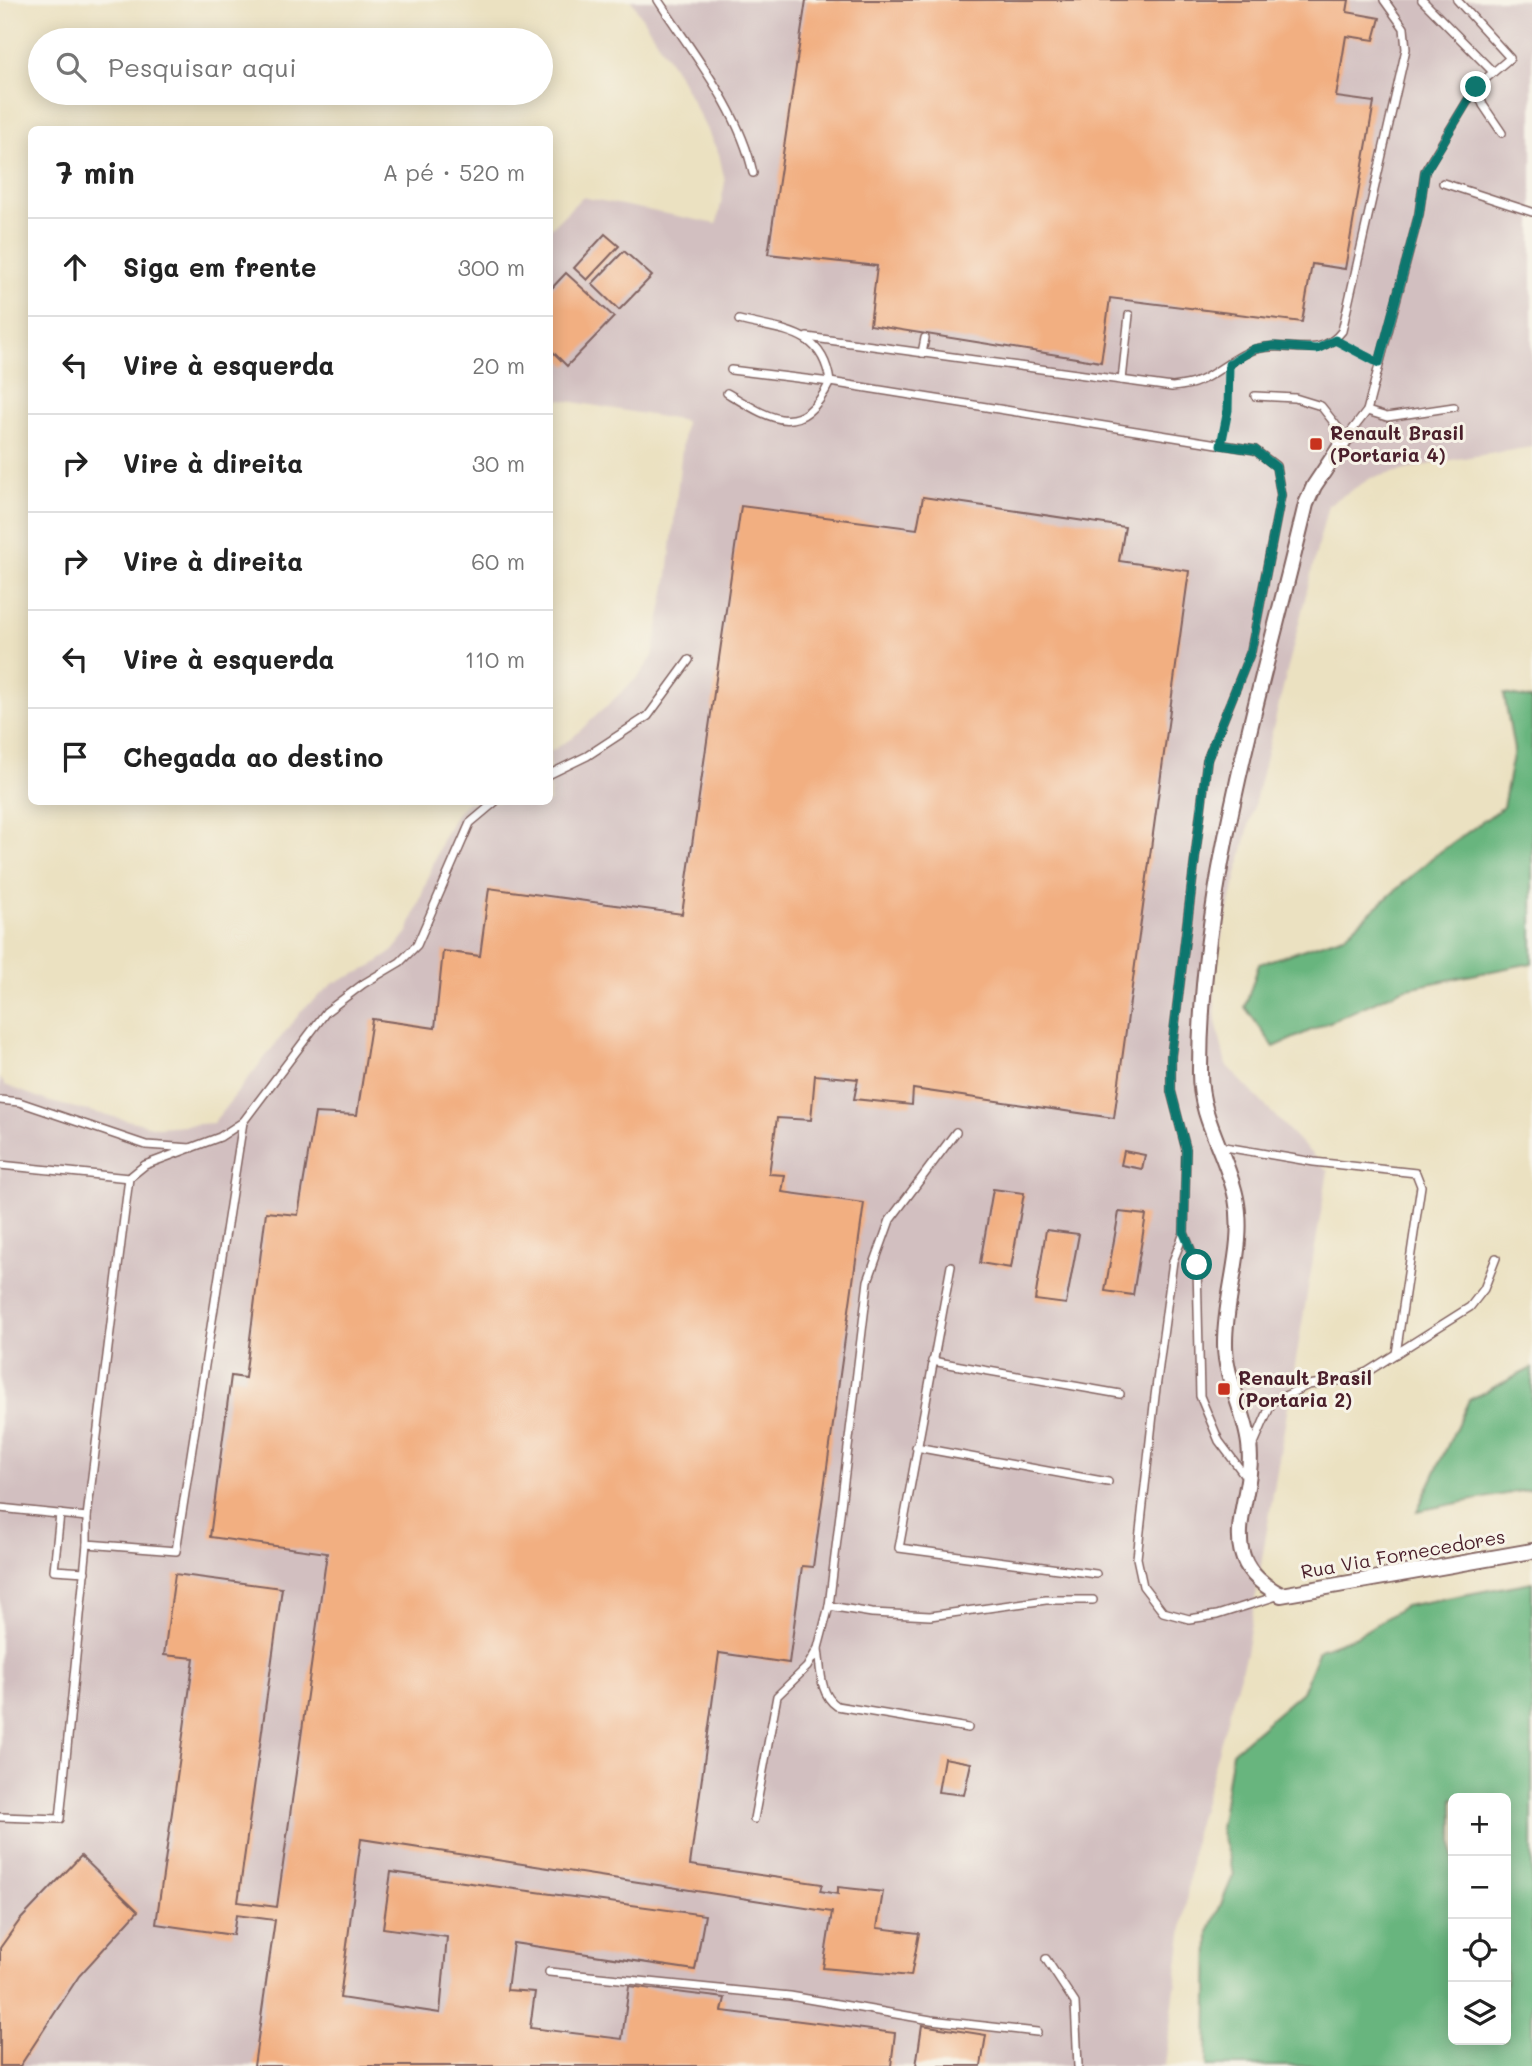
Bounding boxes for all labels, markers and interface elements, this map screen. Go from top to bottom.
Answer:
search box [28,28,553,105]
icon: search [52,48,90,86]
text: Pesquisar aqui [108,50,297,84]
route end [1460,71,1491,102]
text: 7 min [56,152,135,192]
text: A pé · 520 m [382,157,525,187]
icon: ahead [56,248,94,286]
text: Siga em frente [123,250,317,284]
text: 300 m [457,252,525,282]
icon: left [56,346,94,384]
text: Vire à esquerda [123,348,334,382]
text: 20 m [472,350,525,380]
place label: Renault Brasil (Portaria 4) [1330,420,1464,467]
marker: Renault Brasil (Portaria 4) [1308,436,1324,452]
icon: right [56,444,94,482]
text: Vire à direita [123,446,303,480]
text: 30 m [472,448,525,478]
icon: right [56,542,94,580]
text: Vire à direita [123,544,303,578]
text: 60 m [471,546,525,576]
icon: left [56,640,94,678]
text: Vire à esquerda [123,642,334,676]
text: 110 m [465,644,525,674]
icon: arrive [56,738,94,776]
text: Chegada ao destino [123,740,383,774]
route start [1181,1249,1212,1280]
place label: Renault Brasil (Portaria 2) [1238,1365,1372,1412]
marker: Renault Brasil (Portaria 2) [1216,1381,1232,1397]
street label: Rua Via Fornecedores [1299,1523,1507,1584]
map controls [1448,1793,1511,2045]
button: + [1448,1793,1511,1856]
button: − [1448,1856,1511,1919]
button: locate [1448,1919,1511,1982]
button: layers [1448,1982,1511,2045]

